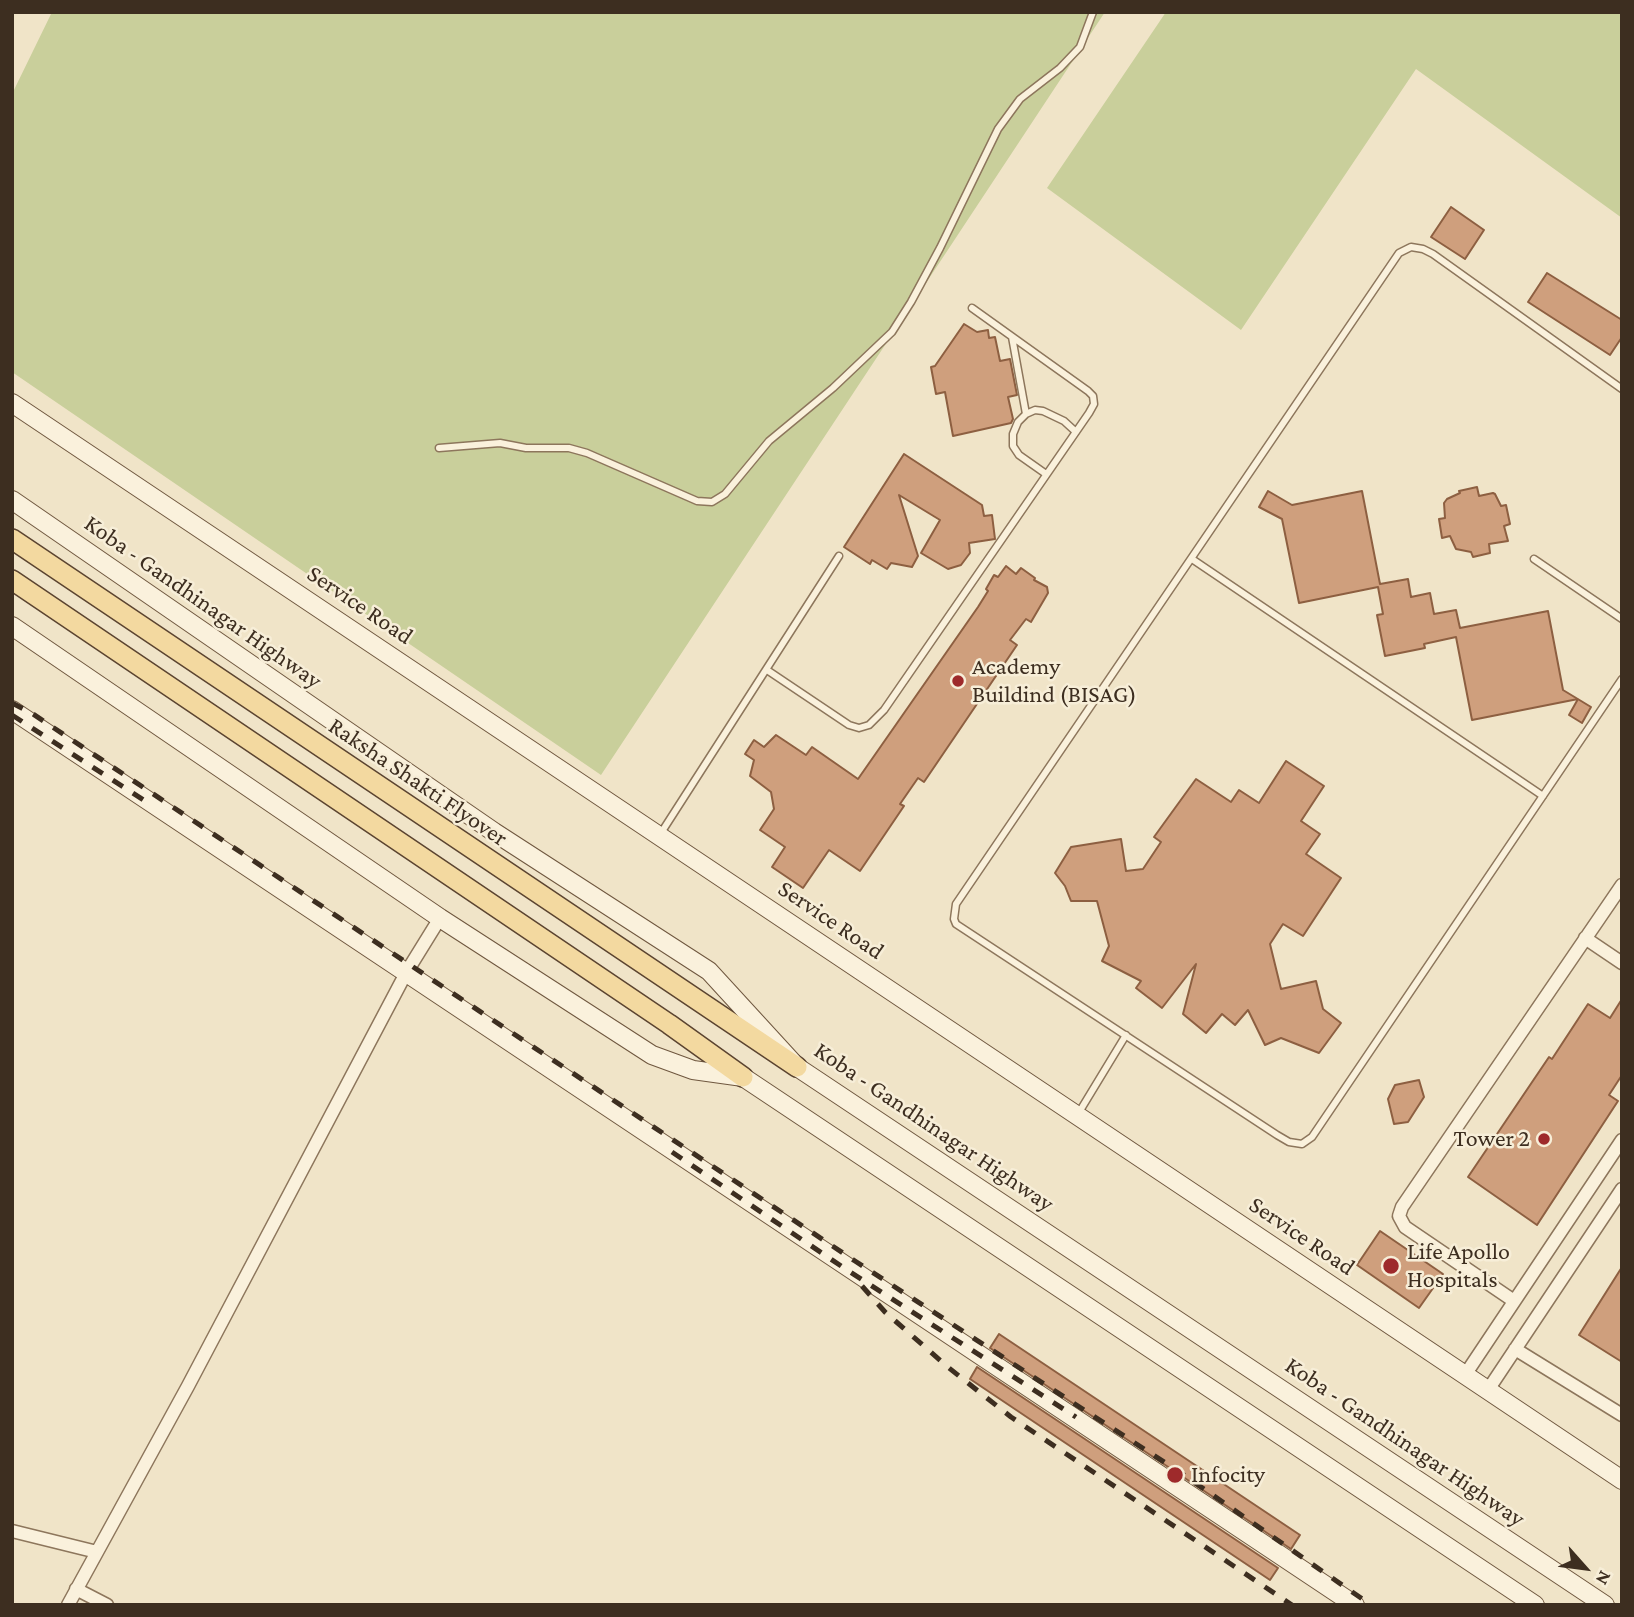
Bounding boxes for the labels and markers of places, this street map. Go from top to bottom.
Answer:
place label: Academy Buildind (BISAG) [972,653,1137,709]
marker: Academy Buildind (BISAG) [950,673,966,689]
place label: Tower 2 [1454,1125,1530,1153]
marker: Tower 2 [1536,1131,1552,1147]
place label: Life Apollo Hospitals [1407,1238,1510,1294]
marker: Life Apollo Hospitals [1381,1256,1401,1276]
place label: Infocity [1191,1461,1265,1489]
marker: Infocity [1165,1465,1185,1485]

